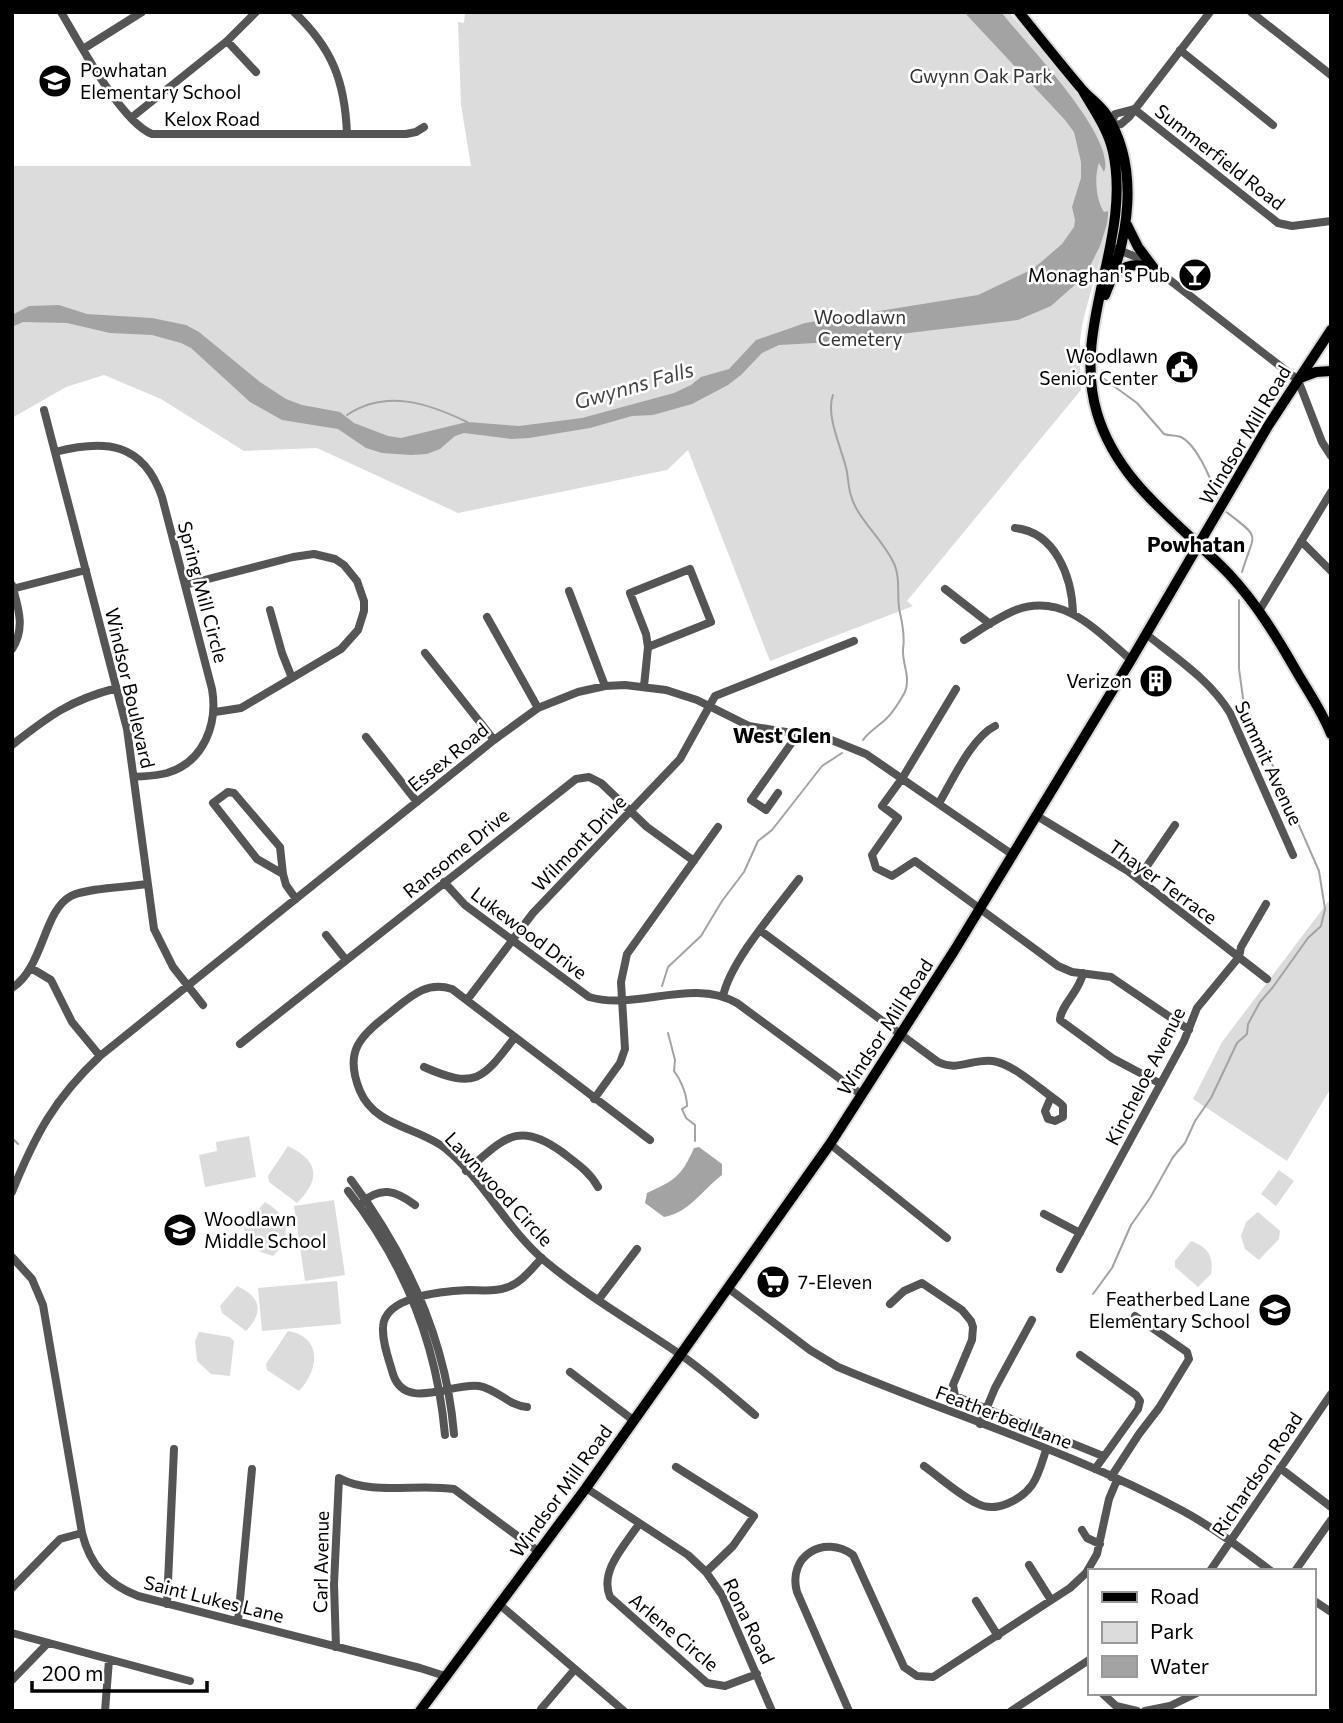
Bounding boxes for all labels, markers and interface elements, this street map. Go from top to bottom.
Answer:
place label: Powhatan Elementary School [80,58,241,103]
school or university icon: Powhatan Elementary School [36,62,74,100]
park label: Gwynn Oak Park [909,64,1053,87]
street label: Summerfield Road [1151,99,1290,215]
street label: Kelox Road [164,107,260,130]
bar icon: Monaghan's Pub [1176,256,1214,294]
place label: Monaghan's Pub [1028,263,1170,286]
park label: Woodlawn Cemetery [814,305,906,350]
place label: Woodlawn Senior Center [1039,344,1158,389]
public building icon: Woodlawn Senior Center [1163,348,1201,386]
water label: Gwynns Falls [571,356,696,414]
street label: Windsor Mill Road [1194,361,1295,508]
street label: Spring Mill Circle [174,519,233,665]
district label: Powhatan [1147,531,1245,556]
street label: Windsor Boulevard [101,605,160,770]
building icon: Verizon [1137,662,1175,700]
place label: Verizon [1066,669,1132,692]
street label: Summit Avenue [1231,697,1308,829]
street label: Essex Road [403,717,492,796]
district label: West Glen [733,722,831,747]
street label: Wilmont Drive [527,790,630,896]
street label: Ransome Drive [398,803,513,902]
street label: Thayer Terrace [1105,834,1222,929]
street label: Lukewood Drive [467,882,592,984]
street label: Windsor Mill Road [832,954,937,1099]
street label: Kincheloe Avenue [1100,1003,1189,1149]
street label: Lawnwood Circle [440,1127,558,1251]
place label: Woodlawn Middle School [204,1207,326,1252]
school or university icon: Woodlawn Middle School [161,1211,199,1249]
supermarket icon: 7-Eleven [754,1263,792,1301]
place label: 7-Eleven [798,1270,872,1293]
place label: Featherbed Lane Elementary School [1089,1287,1250,1332]
school or university icon: Featherbed Lane Elementary School [1256,1291,1294,1329]
street label: Featherbed Lane [933,1380,1076,1453]
street label: Richardson Road [1207,1407,1307,1540]
street label: Windsor Mill Road [505,1420,616,1561]
street label: Carl Avenue [308,1511,333,1613]
legend [1088,1569,1315,1695]
street label: Saint Lukes Lane [142,1570,287,1627]
street label: Rona Road [719,1574,780,1667]
text: Road [1150,1583,1199,1608]
street label: Arlene Circle [625,1588,724,1676]
text: Park [1150,1618,1194,1643]
scale bar [32,1650,206,1694]
text: Water [1150,1653,1209,1678]
text: 200 m [42,1660,103,1685]

